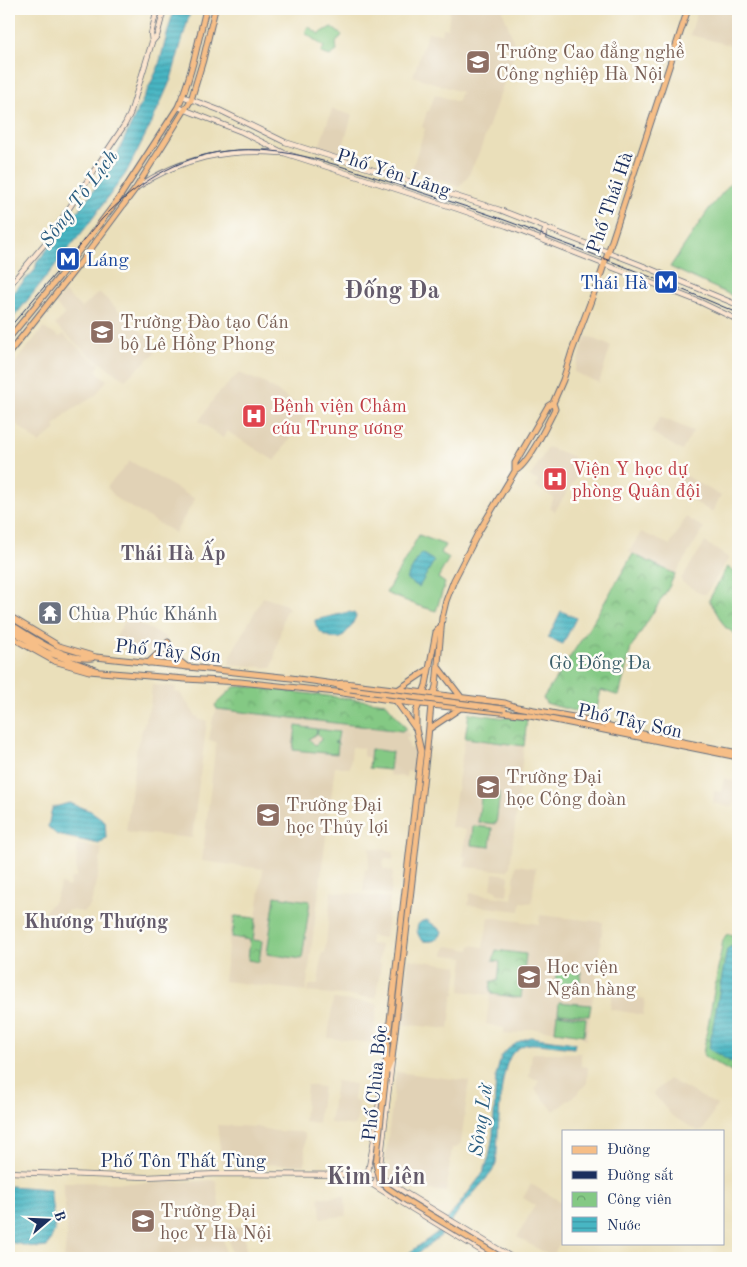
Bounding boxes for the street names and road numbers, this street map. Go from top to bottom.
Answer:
street label: Phố Yên Lãng [334,146,454,202]
street label: Phố Thái Hà [584,149,638,256]
street label: Phố Tây Sơn [114,636,222,668]
street label: Phố Tây Sơn [575,701,684,743]
street label: Phố Chùa Bộc [360,1024,392,1142]
street label: Phố Tôn Thất Tùng [100,1152,267,1172]

